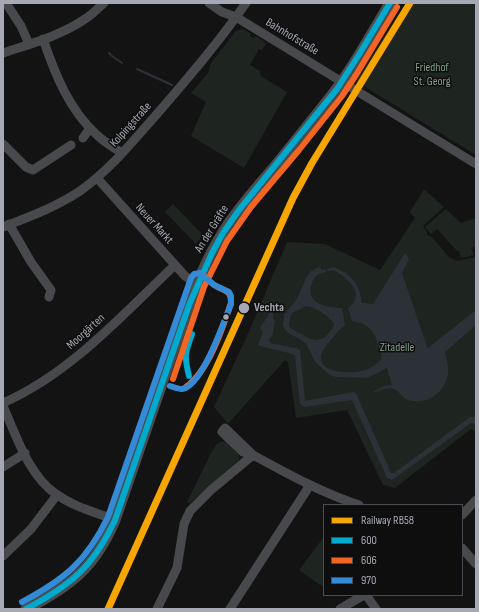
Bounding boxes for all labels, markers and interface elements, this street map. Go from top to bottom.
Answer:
street label: Bahnhofstraße [263,16,321,58]
park label: Friedhof St. Georg [414,61,450,89]
street label: Kolpingstraße [107,100,155,150]
street label: Neuer Markt [132,201,176,247]
street label: An der Gräfte [192,203,232,255]
marker: Vechta [237,301,251,315]
place label: Vechta [254,301,284,315]
street label: Moorgärten [64,311,108,353]
unlabelled marker [221,312,231,322]
park label: Zitadelle [380,341,414,355]
legend [323,504,463,596]
text: Railway RB58 [361,513,414,528]
text: 600 [361,533,377,548]
text: 606 [361,553,377,568]
text: 970 [361,573,376,588]

